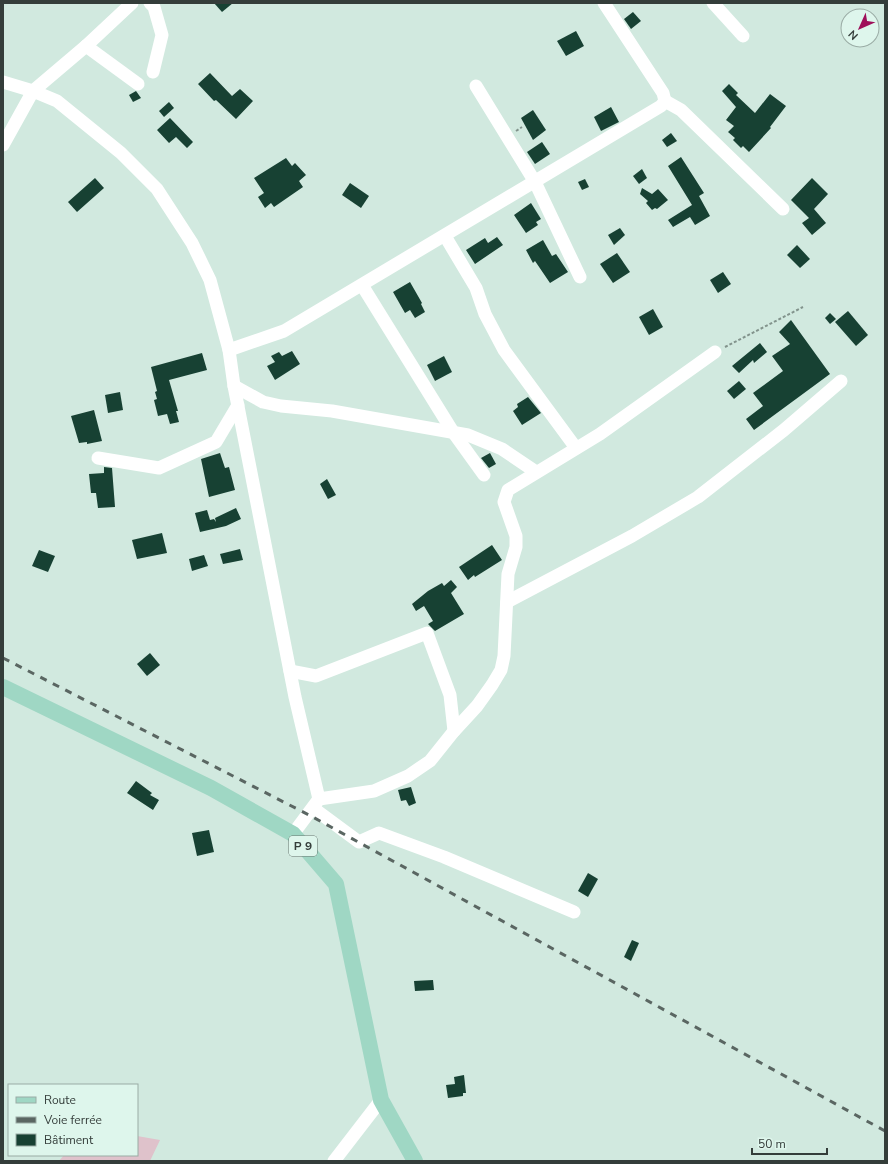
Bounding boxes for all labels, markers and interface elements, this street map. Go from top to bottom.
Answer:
north arrow [840,8,880,48]
text: N [845,27,861,43]
road number: P 9 [289,836,317,856]
legend [8,1084,138,1156]
text: Route [44,1092,76,1108]
text: Voie ferrée [43,1112,102,1128]
scale bar [752,1130,827,1156]
text: Bâtiment [44,1132,94,1148]
text: 50 m [758,1136,786,1152]

